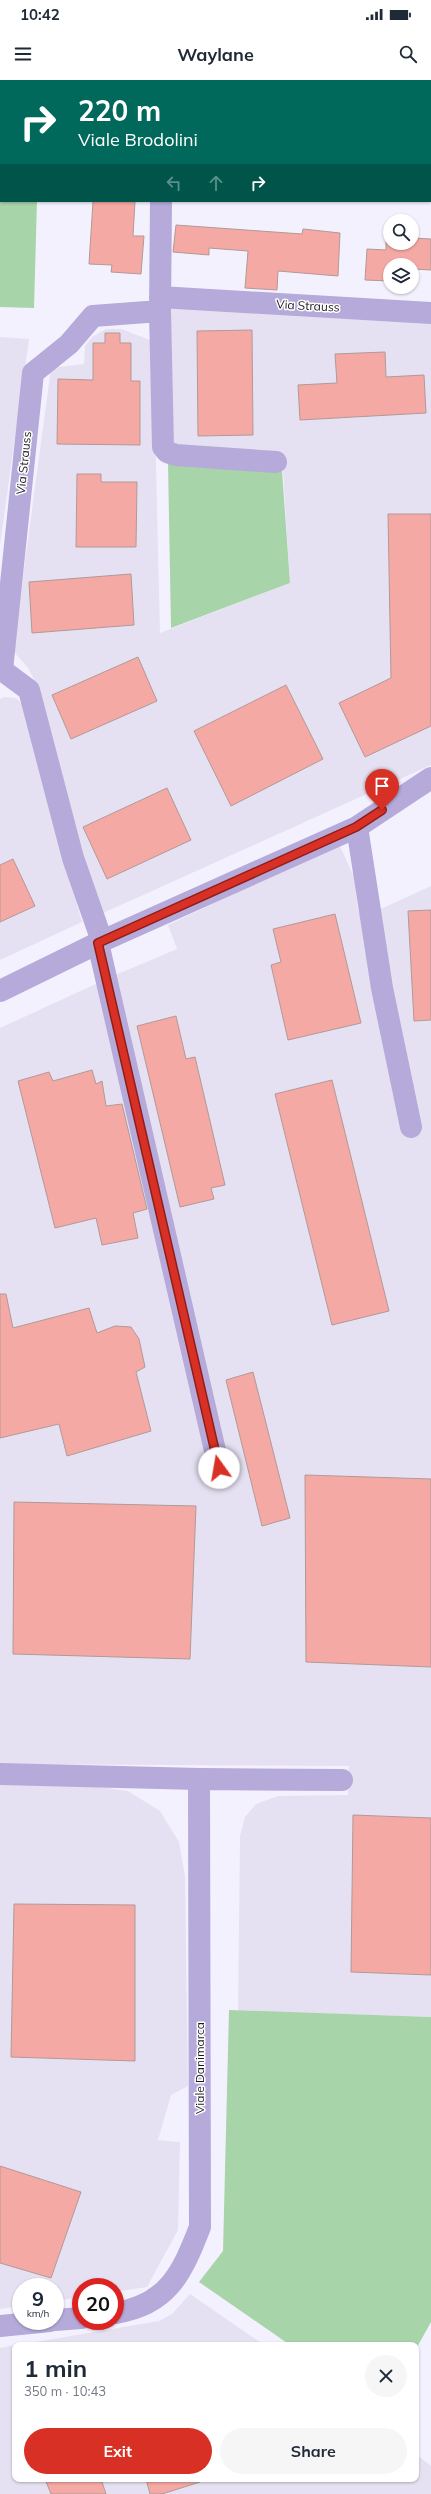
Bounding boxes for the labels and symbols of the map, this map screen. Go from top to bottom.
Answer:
street label: Via Strauss [276,296,340,315]
street label: Via Strauss [13,431,34,495]
pin [365,769,399,810]
position arrow [198,1447,240,1489]
street label: Viale Danimarca [192,2022,207,2114]
speed limit sign: 20 [72,2278,124,2330]

